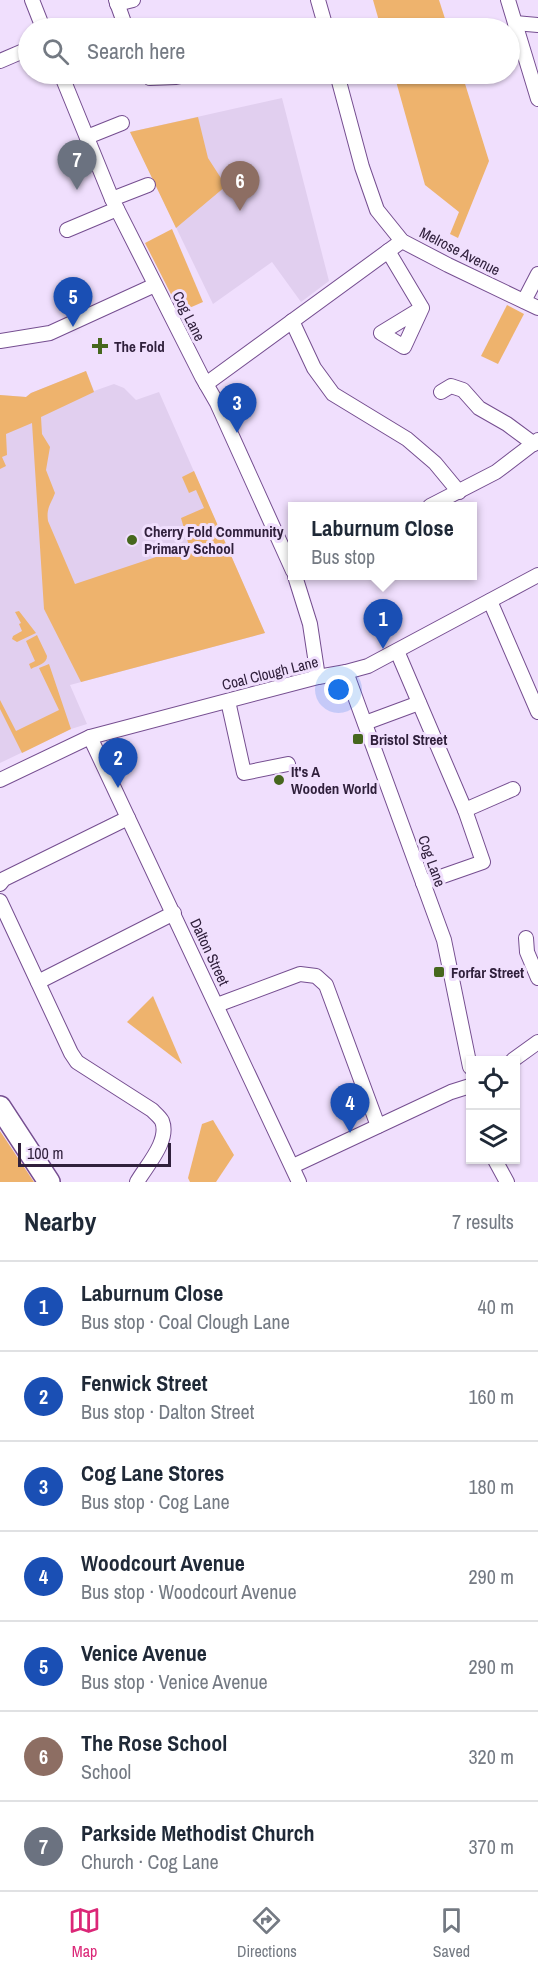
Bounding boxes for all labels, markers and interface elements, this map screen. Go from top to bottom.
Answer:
search box [18,18,520,84]
icon: search [39,35,72,68]
text: Search here [87,36,185,66]
pin: 7 [58,140,97,190]
pin: 6 [220,162,260,211]
street label: Melrose Avenue [416,222,504,280]
pin: 5 [54,278,92,327]
street label: Cog Lane [168,287,211,345]
place label: The Fold [114,336,165,357]
marker: The Fold [91,337,109,355]
pin: 3 [218,384,256,433]
popup [288,502,477,580]
text: Laburnum Close [311,513,454,543]
place label: Cherry Fold Community Primary School [144,521,284,559]
marker: Cherry Fold Community Primary School [125,533,139,547]
text: Bus stop [311,543,375,570]
pin: 1 [364,600,403,649]
street label: Coal Clough Lane [220,651,320,695]
your location [324,675,353,704]
place label: Bristol Street [370,729,447,750]
marker: Bristol Street [351,732,365,746]
pin: 2 [98,738,138,788]
place label: It's A Wooden World [291,761,377,799]
marker: It's A Wooden World [272,773,286,787]
street label: Cog Lane [413,832,451,890]
street label: Dalton Street [185,915,235,989]
place label: Forfar Street [451,962,524,983]
marker: Forfar Street [432,965,446,979]
map controls [466,1056,520,1164]
button: locate [466,1056,520,1110]
pin: 4 [330,1084,370,1133]
button: layers [466,1110,520,1164]
scale bar [18,1140,171,1168]
text: 100 m [27,1142,63,1164]
text: Nearby [24,1204,96,1239]
text: 7 results [452,1208,514,1235]
text: Laburnum Close [81,1278,223,1308]
text: 1 [39,1293,48,1320]
text: 40 m [478,1293,514,1320]
text: Bus stop · Coal Clough Lane [81,1308,290,1335]
text: Fenwick Street [81,1368,207,1398]
text: 2 [39,1383,48,1410]
text: 160 m [468,1383,514,1410]
text: Bus stop · Dalton Street [81,1398,254,1425]
text: Cog Lane Stores [81,1458,224,1488]
text: 3 [39,1473,48,1500]
text: 180 m [468,1473,514,1500]
text: Bus stop · Cog Lane [81,1488,230,1515]
text: Woodcourt Avenue [81,1548,245,1578]
text: 4 [39,1563,48,1590]
text: 290 m [468,1563,514,1590]
text: Bus stop · Woodcourt Avenue [81,1578,297,1605]
text: Venice Avenue [81,1638,207,1668]
text: 5 [39,1653,48,1680]
text: 290 m [468,1653,514,1680]
text: Bus stop · Venice Avenue [81,1668,268,1695]
text: The Rose School [81,1728,227,1758]
text: 6 [39,1743,48,1770]
text: 320 m [468,1743,514,1770]
text: School [81,1758,131,1785]
text: Parkside Methodist Church [81,1818,315,1848]
text: 7 [39,1833,48,1860]
text: 370 m [468,1833,514,1860]
text: Church · Cog Lane [81,1848,219,1875]
tab: Map [68,1904,101,1962]
tab: Directions [237,1904,297,1962]
tab: Saved [433,1904,470,1962]

